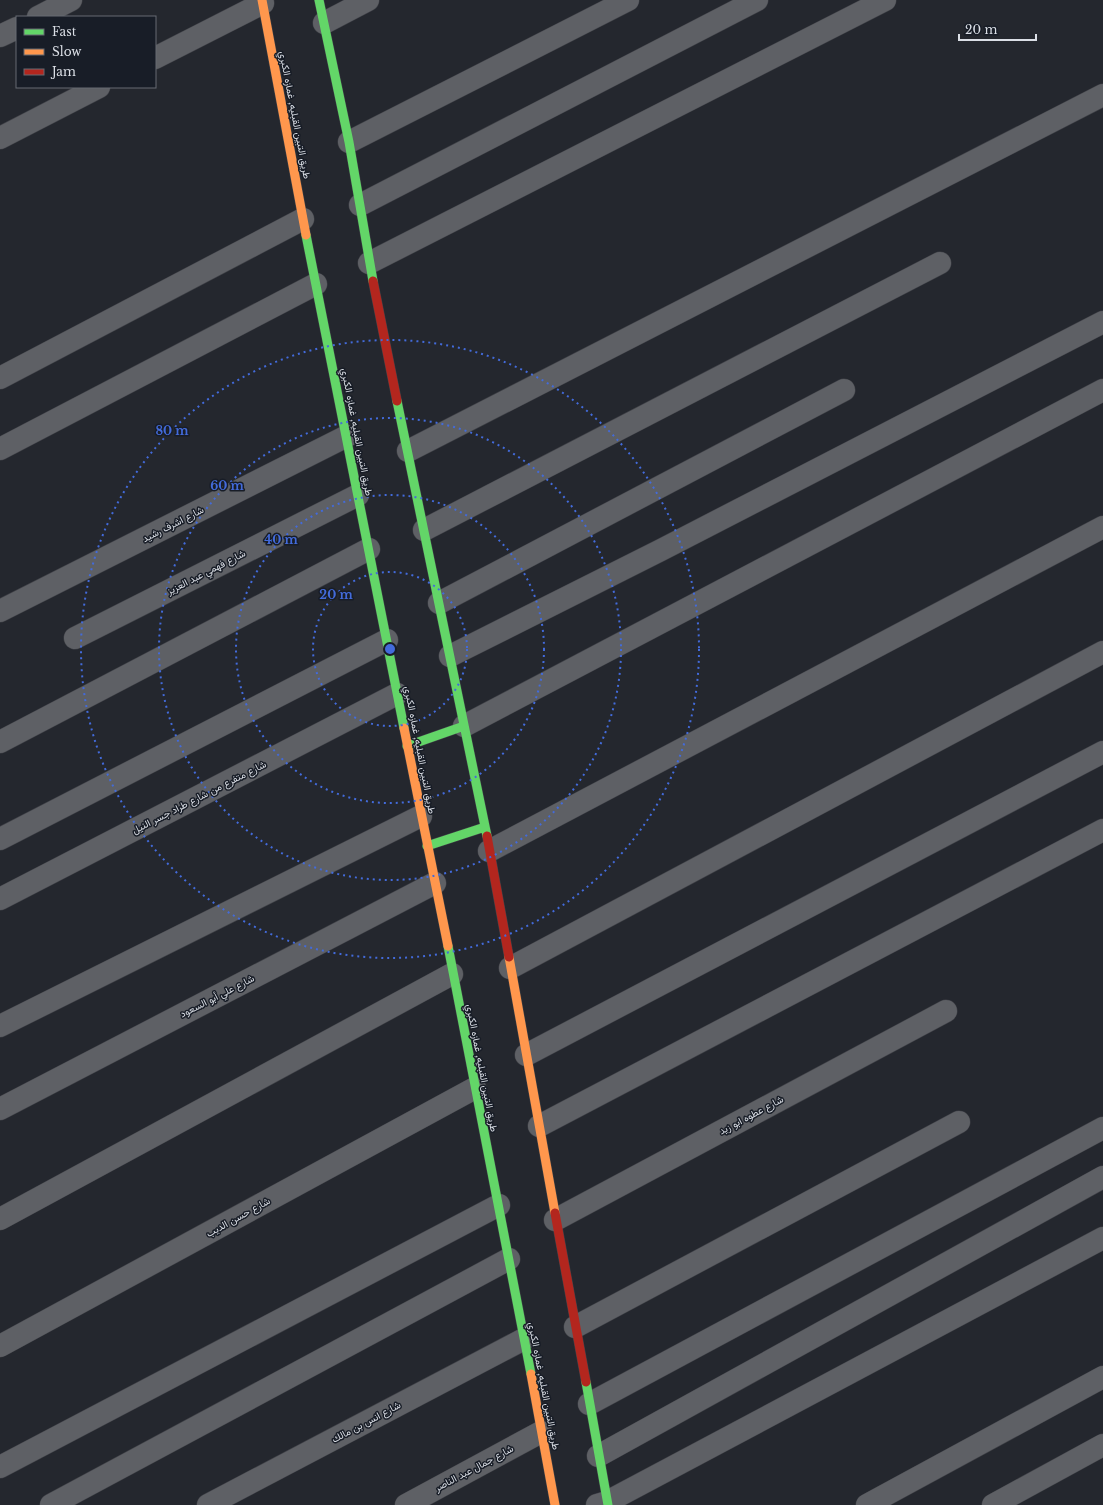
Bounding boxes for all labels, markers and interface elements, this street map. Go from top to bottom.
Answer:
legend [16,16,156,88]
scale bar [959,16,1036,42]
text: 20 m [965,22,997,37]
text: Fast [52,24,77,39]
text: Slow [52,44,82,59]
street label: طريق التبين القبليه, غمازه الكبري [274,50,314,181]
text: Jam [50,64,76,79]
street label: طريق التبين القبليه, غمازه الكبري [336,367,376,498]
text: 80 m [155,423,189,438]
text: 60 m [210,478,245,493]
street label: شارع اشرف رشيد [140,503,206,545]
text: 40 m [264,532,298,547]
street label: شارع فهمي عبد العزيز [164,546,249,600]
text: 20 m [319,587,353,602]
centre of rings [383,642,397,656]
street label: طريق التبين القبليه, غمازه الكبري [399,685,439,816]
street label: شارع متفرع من شارع طراد جسر النيل [130,757,268,837]
street label: شارع علي أبو السعود [178,972,257,1022]
street label: طريق التبين القبليه, غمازه الكبري [461,1003,501,1134]
street label: شارع عطوه ابو زيد [716,1092,786,1137]
street label: شارع حسن الديب [204,1194,272,1240]
street label: طريق التبين القبليه, غمازه الكبري [523,1321,563,1452]
street label: شارع انس بن مالك [329,1398,403,1446]
street label: شارع جمال عبد الناصر [431,1442,516,1495]

